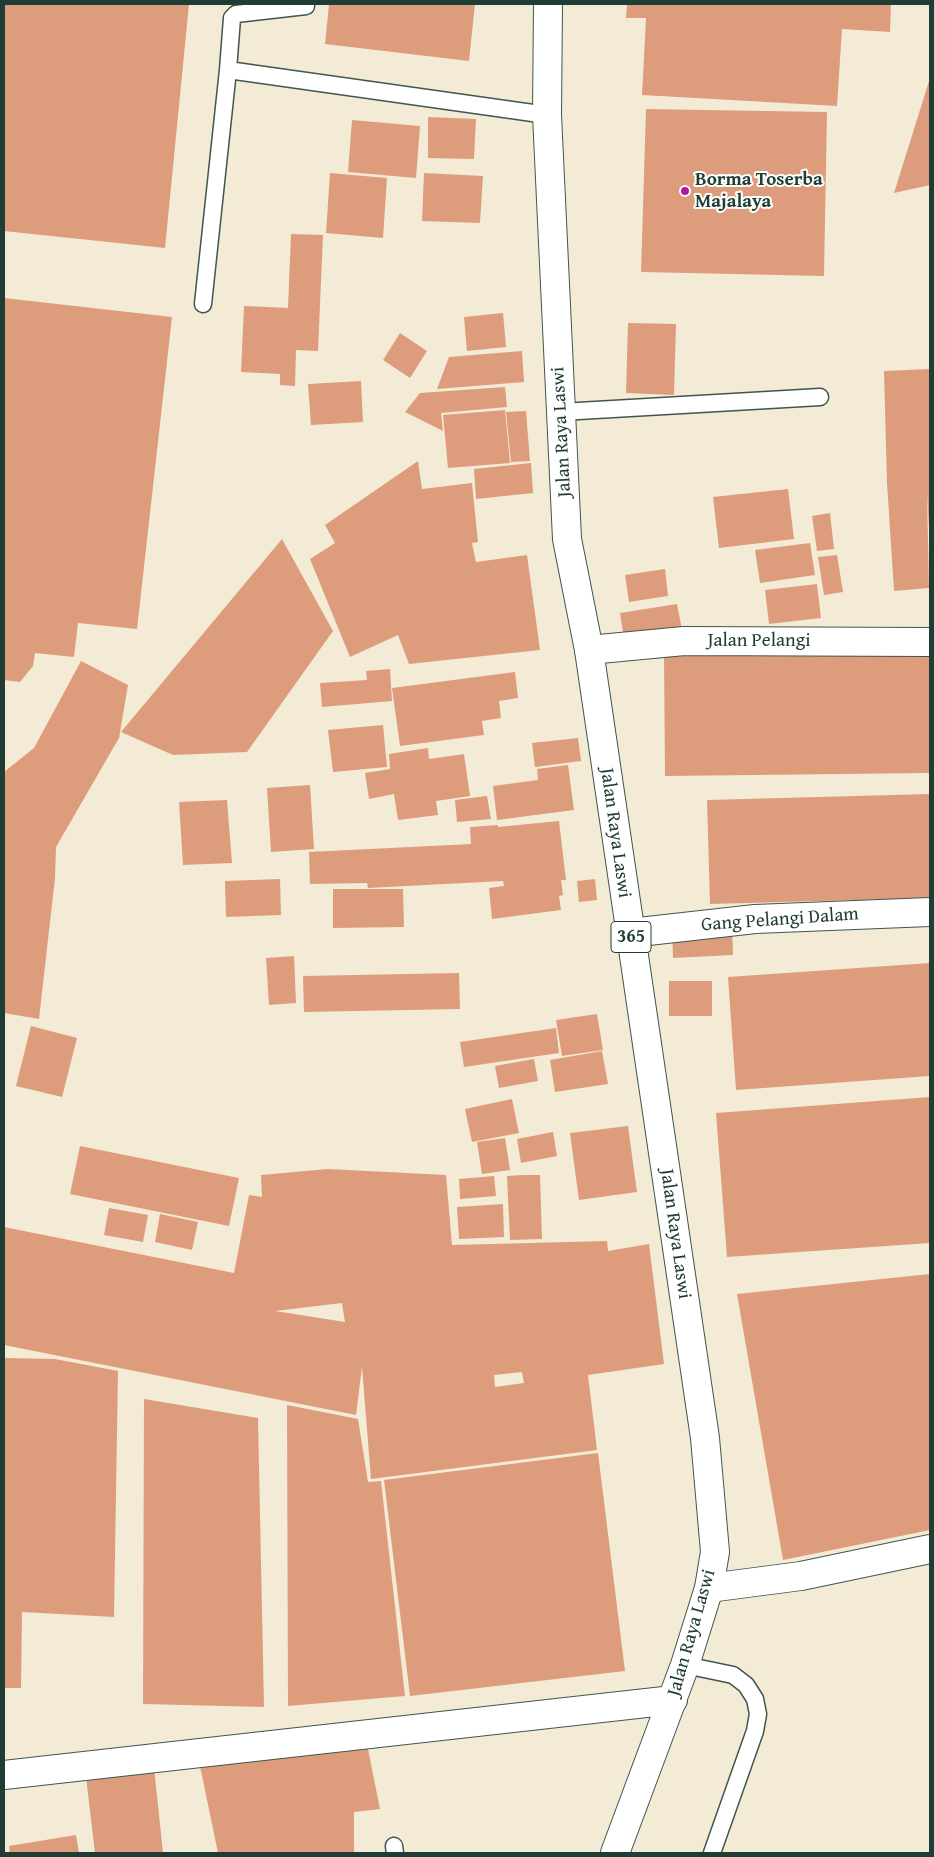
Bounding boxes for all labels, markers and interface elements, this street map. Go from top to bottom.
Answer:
place label: Borma Toserba Majalaya [695,169,823,213]
marker: Borma Toserba Majalaya [679,185,691,197]
street label: Jalan Raya Laswi [547,366,577,498]
street label: Jalan Pelangi [707,630,811,652]
street label: Jalan Raya Laswi [595,767,635,899]
street label: Gang Pelangi Dalam [700,903,860,937]
road number: 365 [611,922,651,952]
street label: Jalan Raya Laswi [655,1168,695,1300]
street label: Jalan Raya Laswi [663,1567,721,1699]

